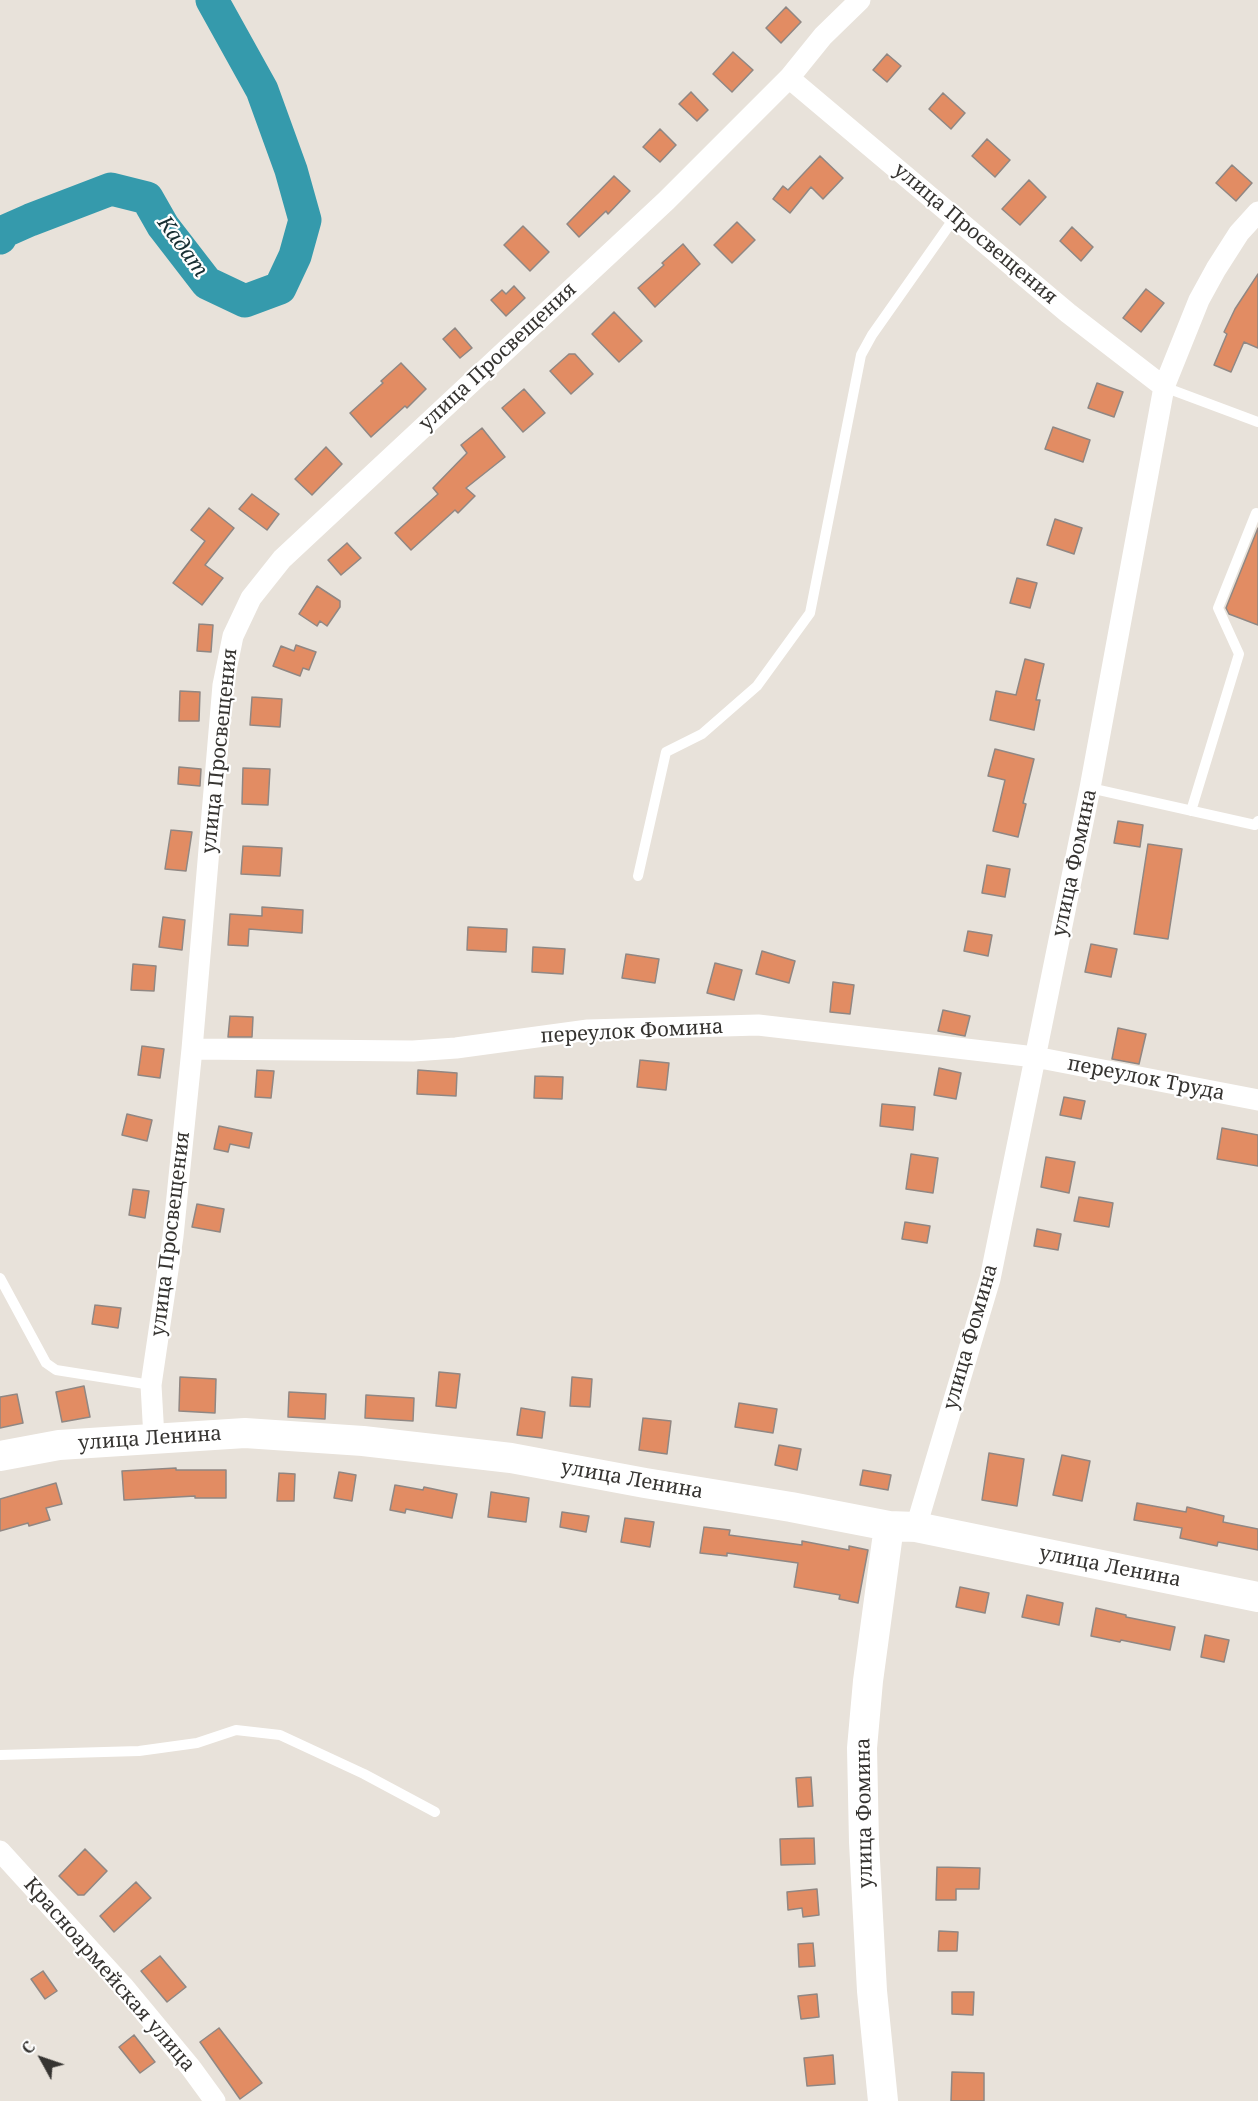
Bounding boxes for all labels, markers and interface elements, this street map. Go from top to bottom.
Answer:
street label: улица Просвещения [888,158,1062,310]
water label: Кадат [151,212,213,282]
street label: улица Просвещения [414,278,582,436]
street label: улица Просвещения [197,647,243,855]
street label: улица Фомина [1048,787,1102,939]
street label: переулок Фомина [540,1015,724,1049]
street label: переулок Труда [1065,1052,1227,1106]
street label: улица Просвещения [147,1130,195,1338]
street label: улица Фомина [939,1261,1003,1413]
street label: улица Ленина [77,1422,223,1456]
street label: улица Ленина [559,1456,705,1504]
street label: улица Ленина [1037,1541,1183,1593]
street label: улица Фомина [852,1738,878,1888]
street label: Красноармейская улица [18,1873,200,2077]
north arrow [12,2029,72,2089]
text: С [16,2036,40,2059]

